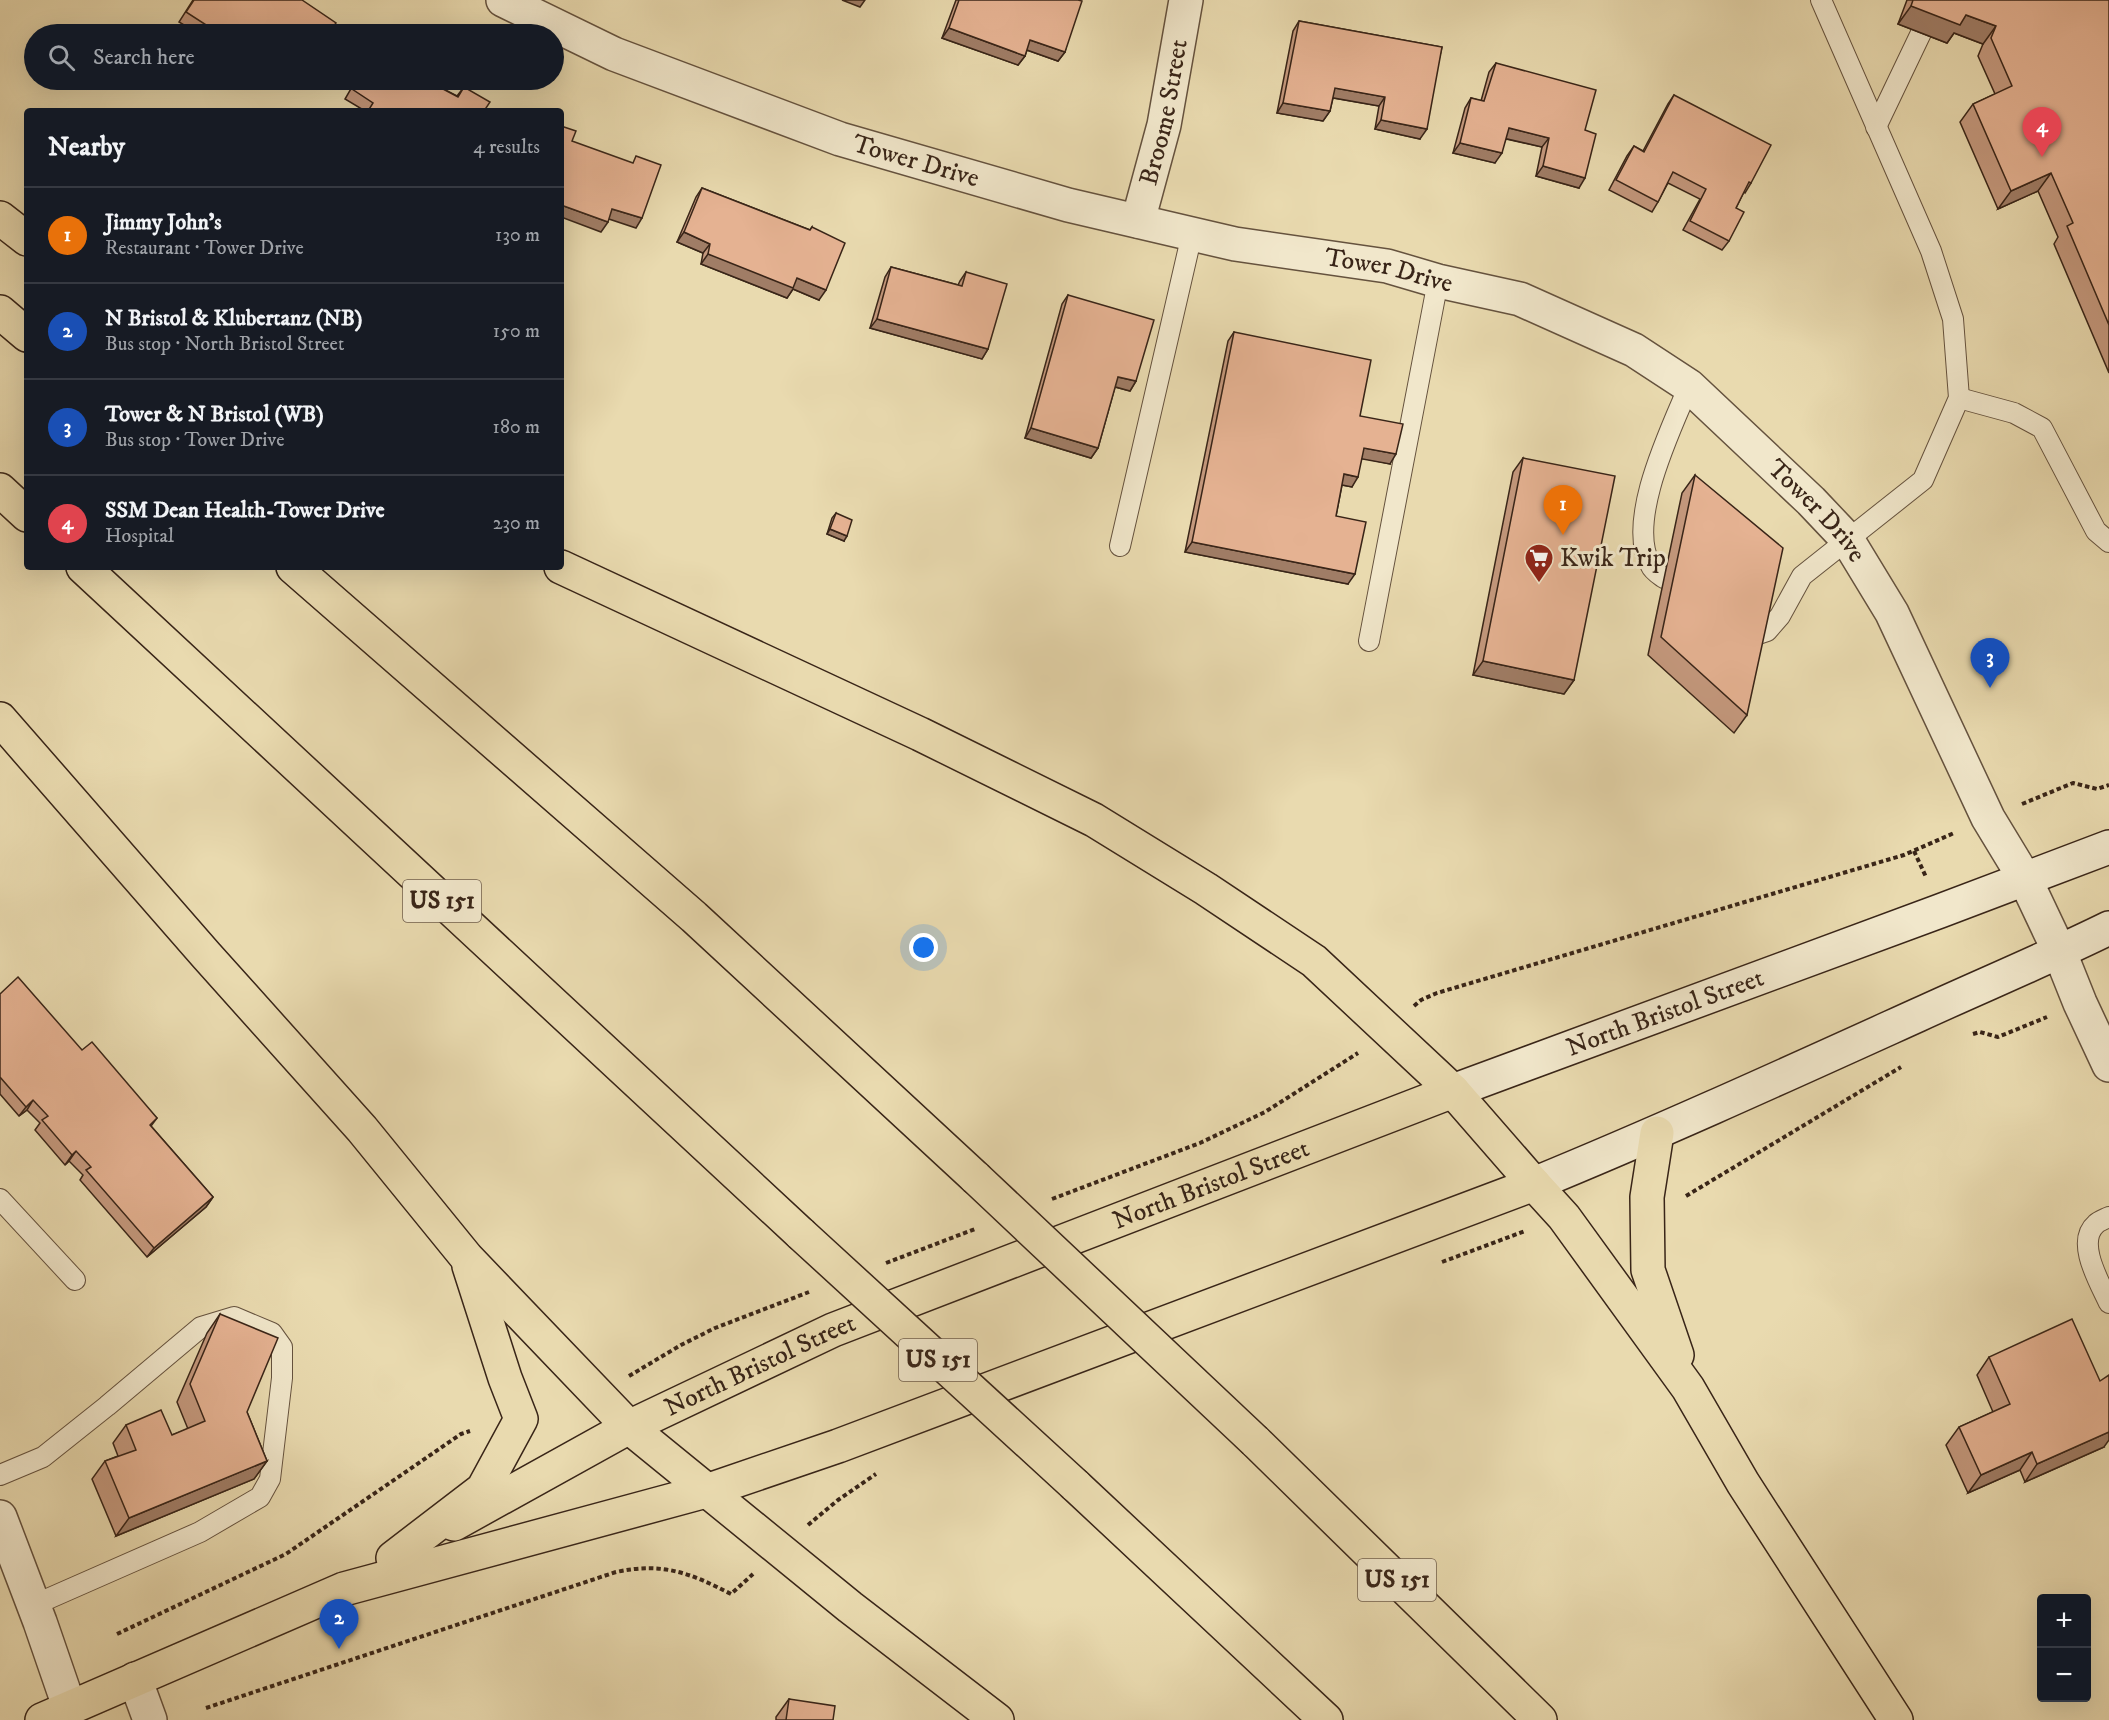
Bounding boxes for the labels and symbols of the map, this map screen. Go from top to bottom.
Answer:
street label: Broome Street [1132,37,1195,189]
pin: 4 [2022,108,2062,157]
street label: Tower Drive [849,127,983,195]
street label: Tower Drive [1323,241,1456,300]
street label: Tower Drive [1761,452,1874,568]
pin: 1 [1544,486,1582,535]
supermarket icon: Kwik Trip [1523,542,1555,584]
place label: Kwik Trip [1560,542,1666,575]
pin: 3 [1970,638,2010,688]
road number: US 151 [403,880,481,922]
your location [909,933,938,962]
street label: North Bristol Street [1562,961,1768,1064]
street label: North Bristol Street [1108,1132,1314,1237]
street label: North Bristol Street [659,1306,860,1424]
road number: US 151 [899,1339,977,1381]
road number: US 151 [1358,1559,1436,1601]
pin: 2 [320,1600,358,1649]

